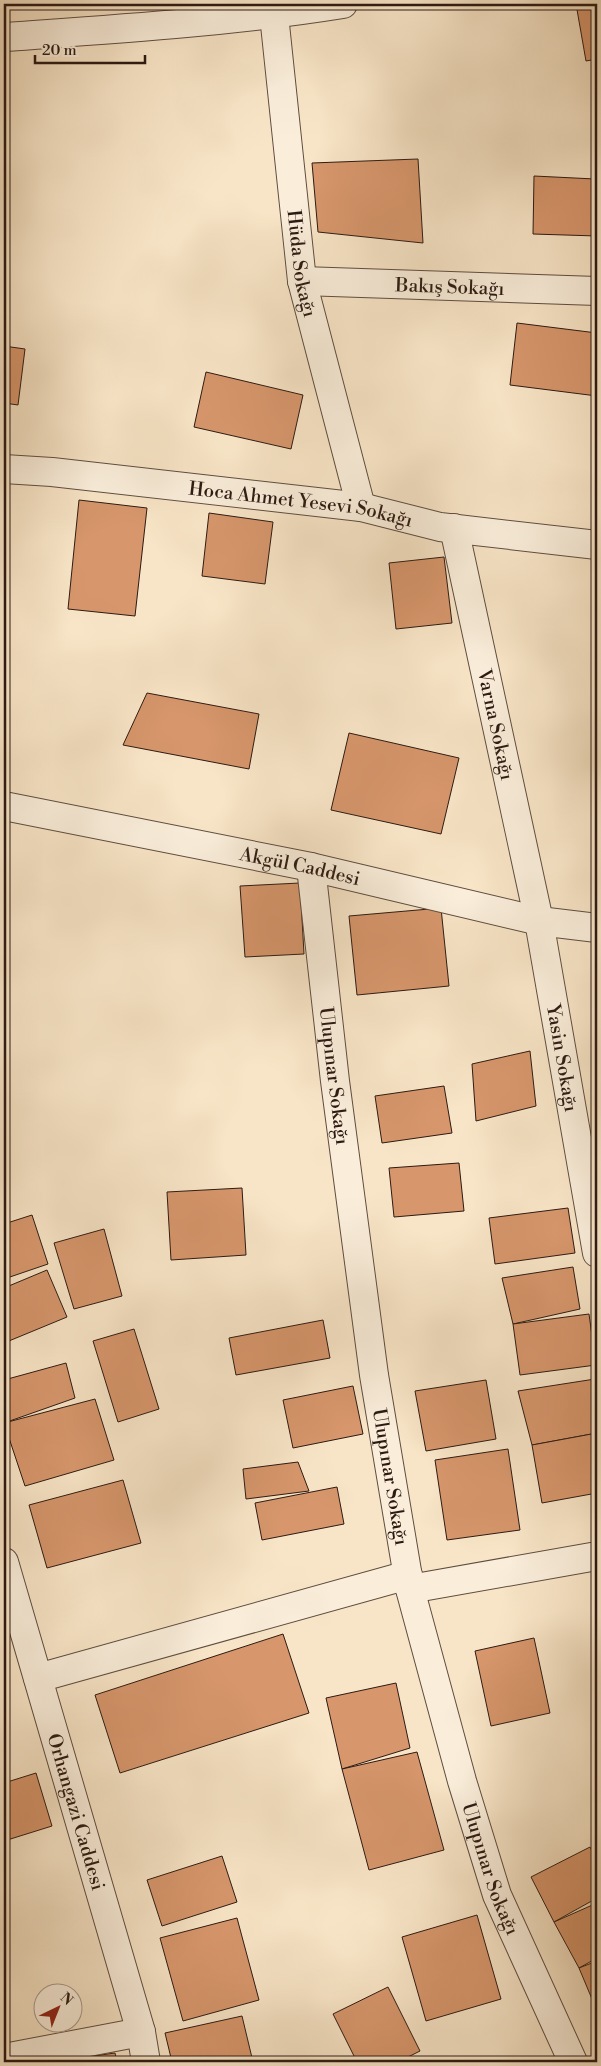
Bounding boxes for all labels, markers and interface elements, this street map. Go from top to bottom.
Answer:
scale bar [35,32,145,64]
text: 20 m [42,41,77,60]
street label: Hüda Sokağı [282,209,322,320]
street label: Bakış Sokağı [394,273,505,301]
street label: Hoca Ahmet Yesevi Sokağı [187,477,415,533]
street label: Varna Sokağı [472,666,519,782]
street label: Akgül Caddesi [237,842,362,891]
street label: Yasin Sokağı [541,1001,583,1114]
street label: Ulupınar Sokağı [314,1006,354,1146]
street label: Ulupınar Sokağı [367,1406,413,1547]
street label: Orhangazi Caddesi [42,1731,110,1893]
street label: Ulupınar Sokağı [456,1800,525,1939]
north arrow [32,1984,82,2034]
text: N [56,1989,76,2010]

